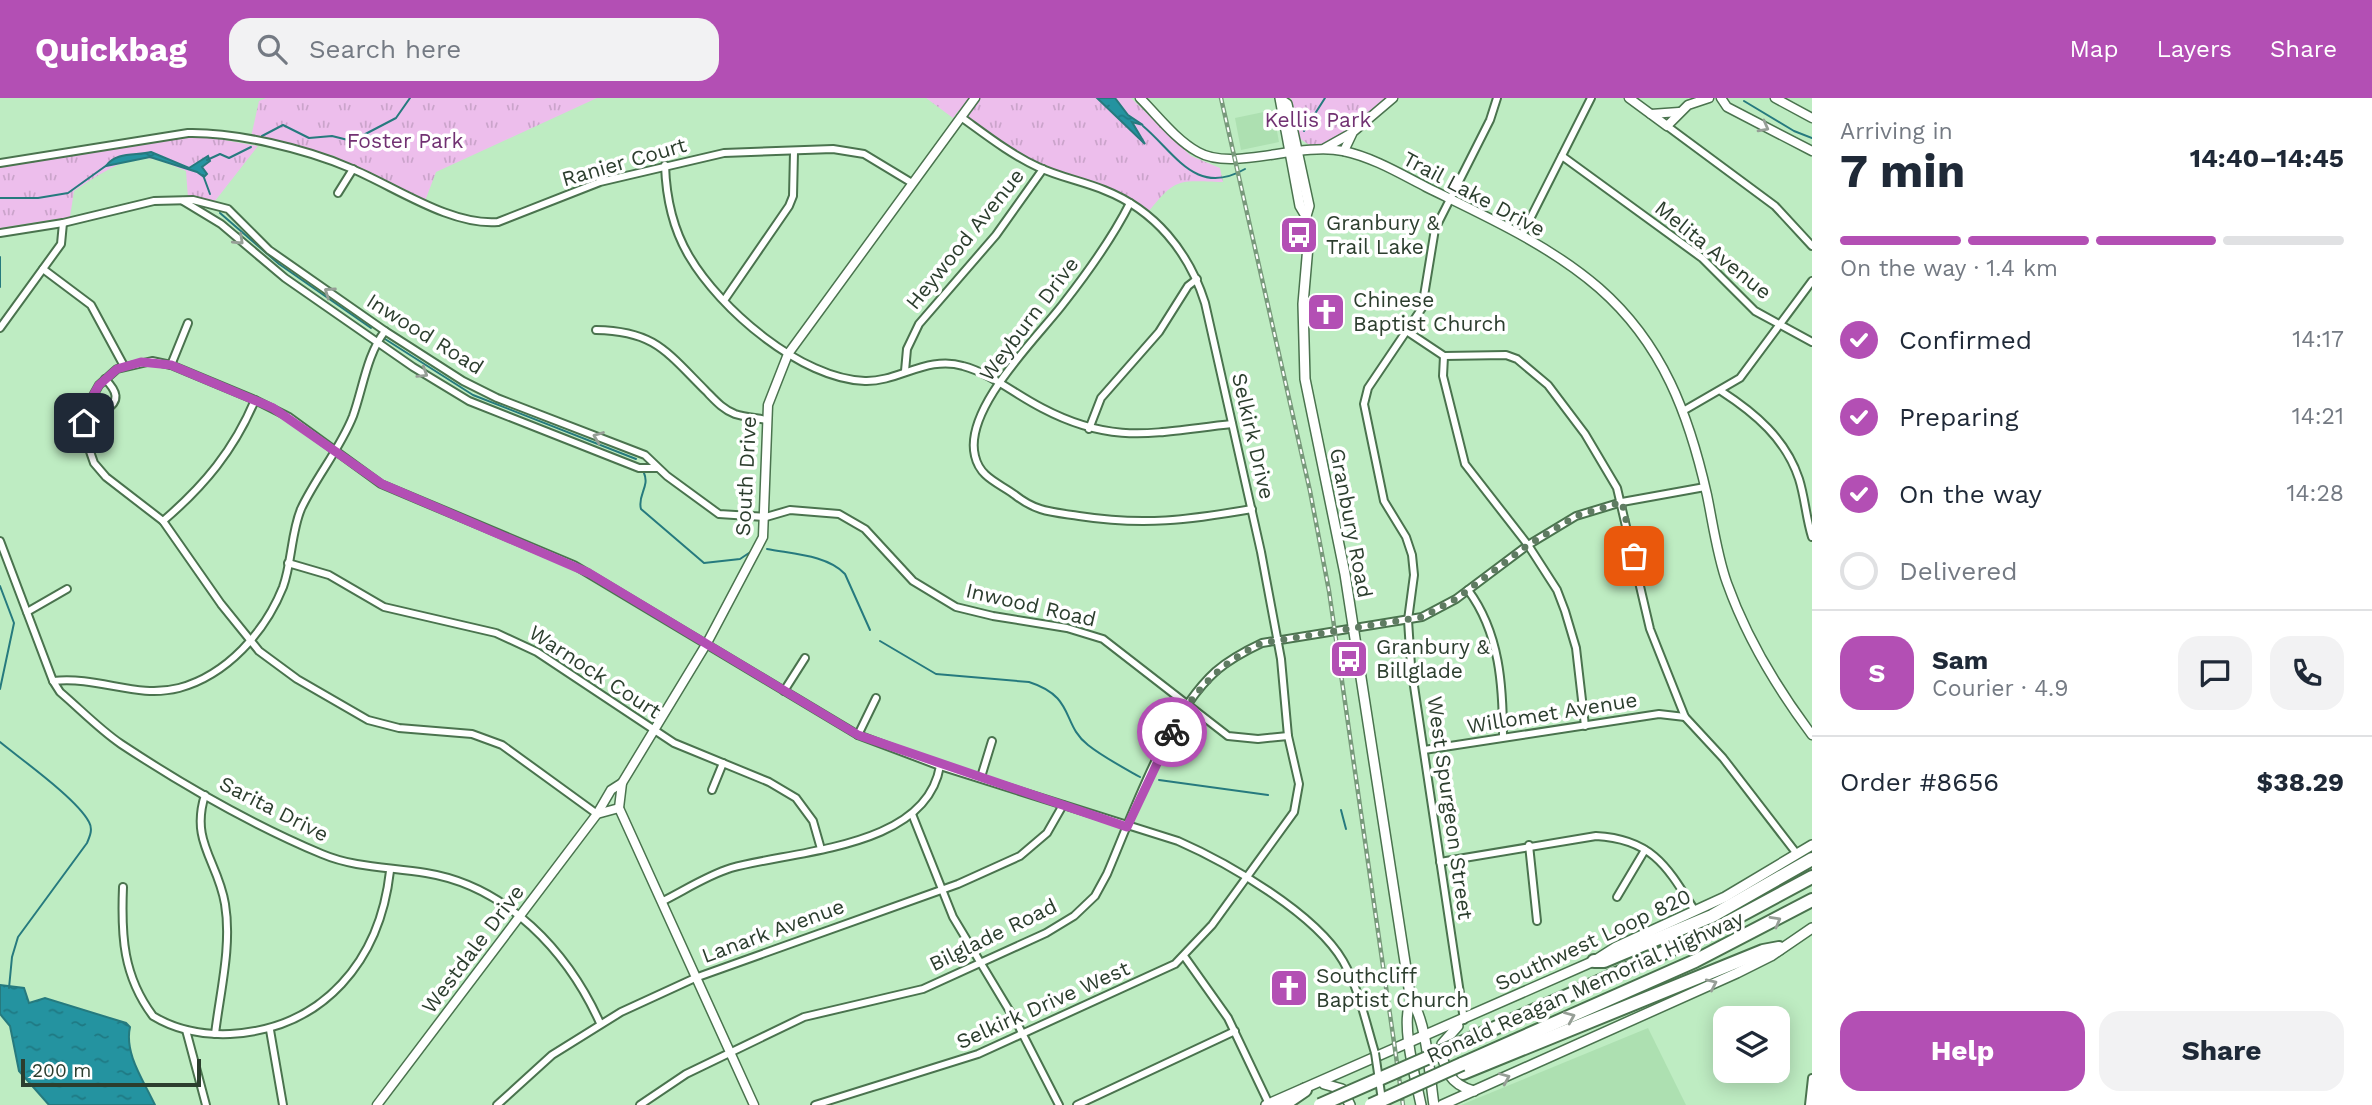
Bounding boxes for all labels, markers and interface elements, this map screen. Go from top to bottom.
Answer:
search box [229,18,719,81]
text: Quickbag [35,30,187,69]
icon: search [253,30,291,68]
text: Search here [309,34,461,64]
text: Map [2070,35,2118,63]
text: Layers [2156,35,2232,63]
text: Share [2270,35,2337,63]
park label: Kellis Park [1265,107,1372,132]
text: Arriving in [1840,118,1953,145]
one-way arrow [1757,119,1769,133]
park label: Foster Park [347,128,463,153]
street label: Ranier Court [559,132,689,191]
text: 14:40–14:45 [2190,143,2344,173]
text: 7 min [1840,144,1965,198]
street label: Trail Lake Drive [1399,146,1550,242]
street label: Heywood Avenue [900,163,1029,314]
street label: Melita Avenue [1650,195,1777,304]
place label: Granbury & Trail Lake [1326,210,1441,259]
bus stop icon: Granbury & Trail Lake [1278,214,1320,256]
one-way arrow [230,232,243,244]
street label: Weyburn Drive [974,252,1083,386]
text: On the way · 1.4 km [1840,255,2058,282]
place label: Chinese Baptist Church [1353,287,1506,336]
one-way arrow [324,288,337,300]
street label: Inwood Road [362,288,488,379]
church icon: Chinese Baptist Church [1305,291,1347,333]
icon: check [1840,321,1878,359]
text: Confirmed [1899,325,2032,355]
text: 14:17 [2292,326,2344,353]
one-way arrow [415,364,428,377]
street label: Selkirk Drive [1227,370,1280,502]
pin [54,393,114,453]
icon: check [1840,398,1878,436]
text: Preparing [1899,402,2019,432]
text: 14:21 [2292,403,2344,430]
icon: home [65,404,103,442]
street label: South Drive [730,415,761,537]
one-way arrow [592,431,604,445]
street label: Granbury Road [1325,446,1378,600]
icon: check [1840,475,1878,513]
text: On the way [1899,479,2042,509]
text: 14:28 [2287,480,2344,507]
pin [1604,526,1664,586]
icon: bag [1615,537,1653,575]
text: Delivered [1899,556,2018,586]
street label: Inwood Road [964,577,1099,632]
street label: Warnock Court [525,620,666,724]
place label: Granbury & Billglade [1376,634,1491,683]
button: chat [2178,636,2252,710]
button: phone [2270,636,2344,710]
bus stop icon: Granbury & Billglade [1328,638,1370,680]
text: Sam [1932,645,1988,675]
text: S [1869,658,1885,688]
text: Courier · 4.9 [1932,675,2068,702]
street label: Willomet Avenue [1465,687,1639,738]
street label: West Spurgeon Street [1422,695,1479,921]
courier [1137,697,1207,767]
icon: bike [1153,713,1191,751]
text: Order #8656 [1840,767,1999,797]
text: $38.29 [2257,767,2344,797]
street label: Sarita Drive [216,770,333,847]
street label: Westdale Drive [416,880,529,1018]
street label: Southwest Loop 820 [1491,883,1695,996]
street label: Lanark Avenue [698,893,848,968]
street label: Bilglade Road [925,893,1061,976]
street label: Ronald Reagan Memorial Highway [1422,905,1747,1068]
one-way arrow [1768,916,1781,929]
street label: Selkirk Drive West [952,955,1133,1054]
place label: Southcliff Baptist Church [1316,963,1469,1012]
church icon: Southcliff Baptist Church [1268,967,1310,1009]
one-way arrow [1705,979,1717,993]
map controls [1713,1006,1790,1083]
button: layers [1713,1006,1790,1083]
one-way arrow [1562,1011,1575,1025]
button: Help [1840,1011,2085,1091]
button: Share [2099,1011,2344,1091]
scale bar [21,1056,201,1088]
text: 200 m [32,1059,91,1082]
one-way arrow [1497,1072,1510,1086]

